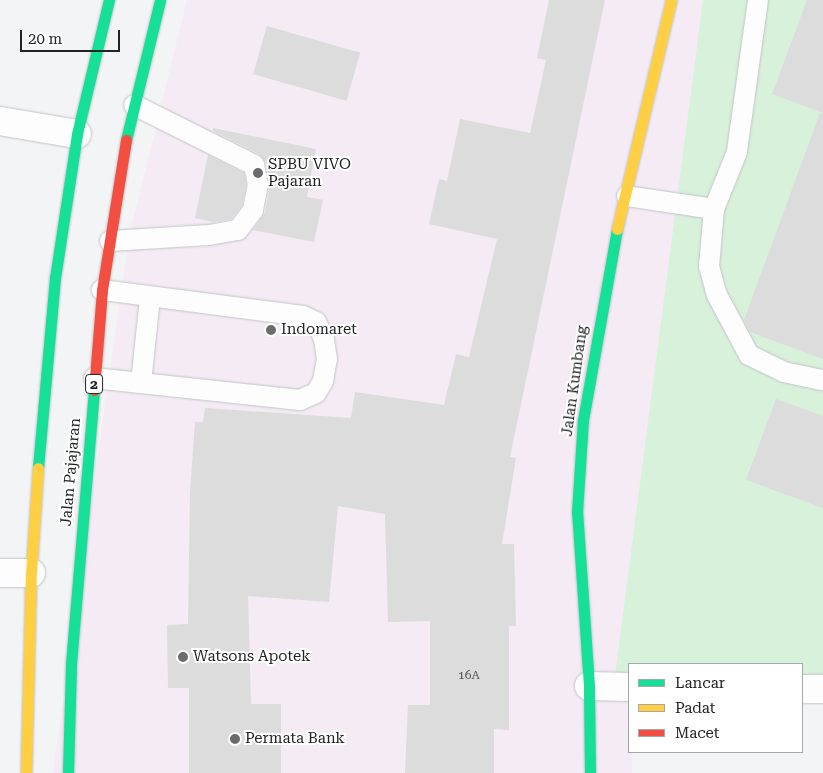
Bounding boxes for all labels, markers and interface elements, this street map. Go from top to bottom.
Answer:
scale bar [22,20,122,52]
text: 20 m [28,30,62,48]
place label: SPBU VIVO Pajaran [268,155,351,190]
marker: SPBU VIVO Pajaran [252,167,264,179]
place label: Indomaret [281,321,357,339]
marker: Indomaret [265,324,277,336]
street label: Jalan Kumbang [558,324,592,438]
road number: 2 [84,372,104,396]
street label: Jalan Pajajaran [57,417,85,527]
place label: Watsons Apotek [193,648,310,666]
marker: Watsons Apotek [177,651,189,663]
legend [628,663,803,753]
house number: 16A [458,669,480,683]
text: Lancar [675,674,725,692]
text: Padat [675,699,715,717]
text: Macet [675,724,719,742]
place label: Permata Bank [245,730,345,748]
marker: Permata Bank [229,733,241,745]

